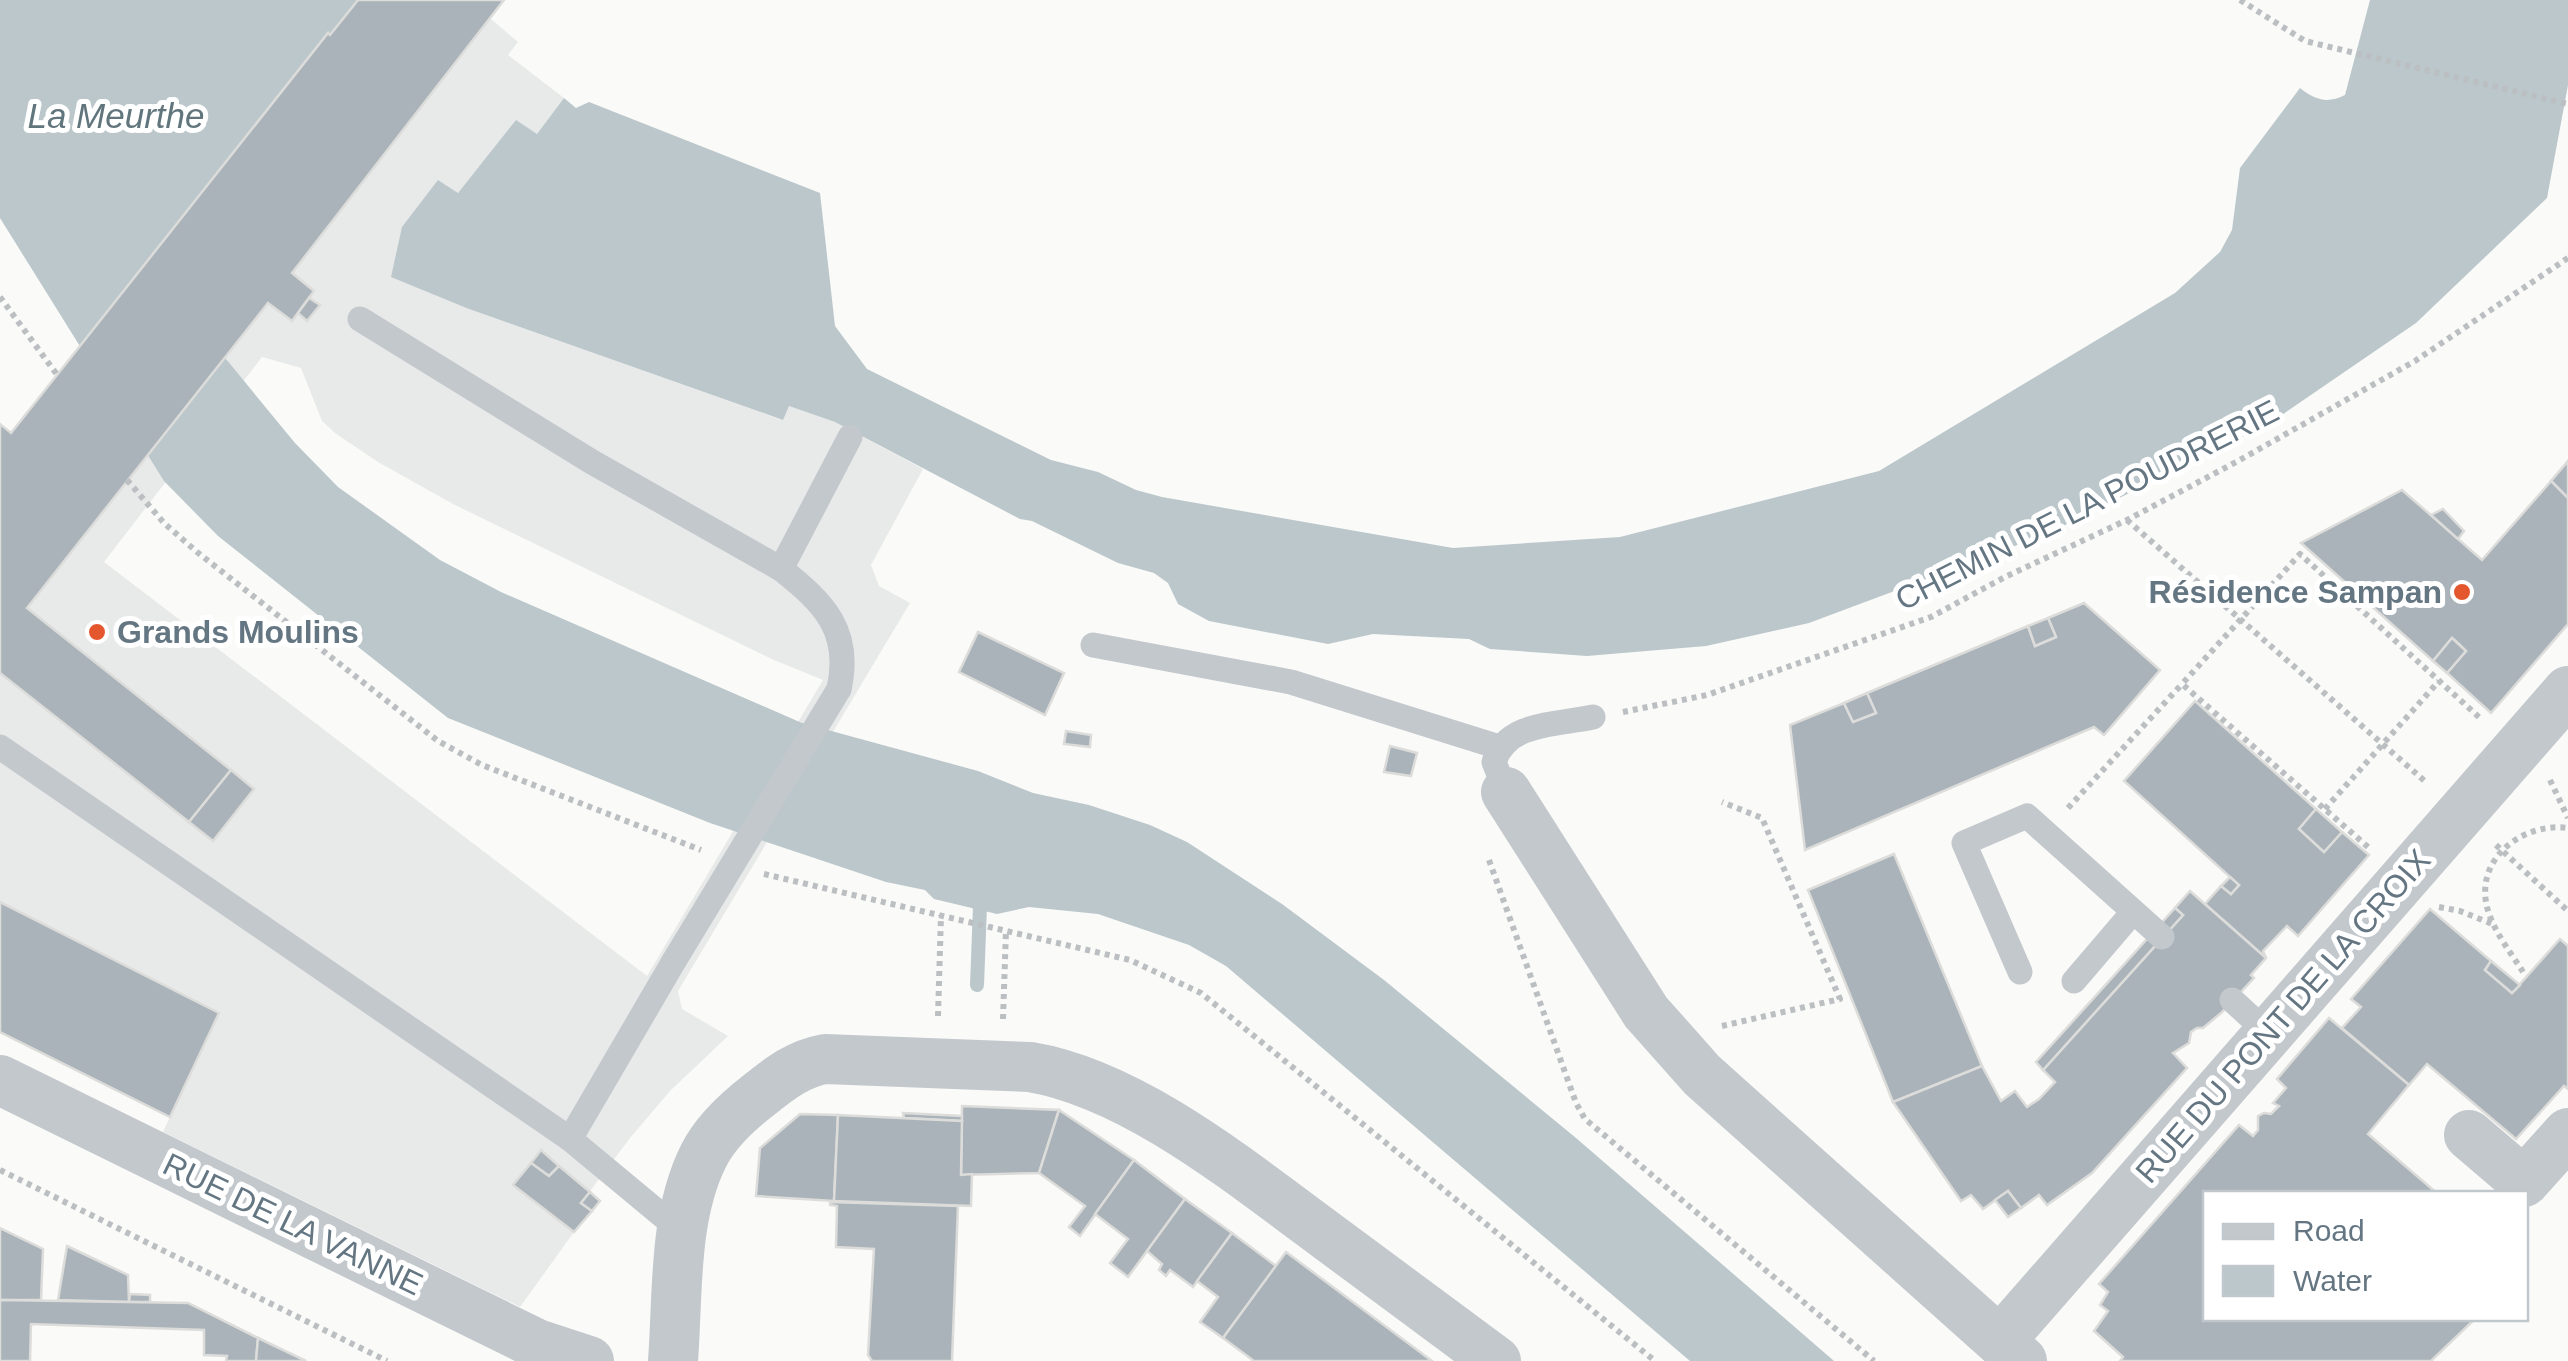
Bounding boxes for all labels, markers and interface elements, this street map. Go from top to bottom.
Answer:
water label: La Meurthe [27,96,205,135]
street label: CHEMIN DE LA POUDRERIE [1890,392,2284,618]
place label: Résidence Sampan [2149,574,2442,610]
marker: Résidence Sampan [2451,581,2473,603]
place label: Grands Moulins [117,614,359,650]
marker: Grands Moulins [86,621,108,643]
street label: RUE DU PONT DE LA CROIX [2128,842,2438,1190]
street label: RUE DE LA VANNE [158,1146,428,1302]
legend [2203,1191,2528,1321]
text: Road [2293,1214,2365,1247]
text: Water [2293,1264,2372,1297]

